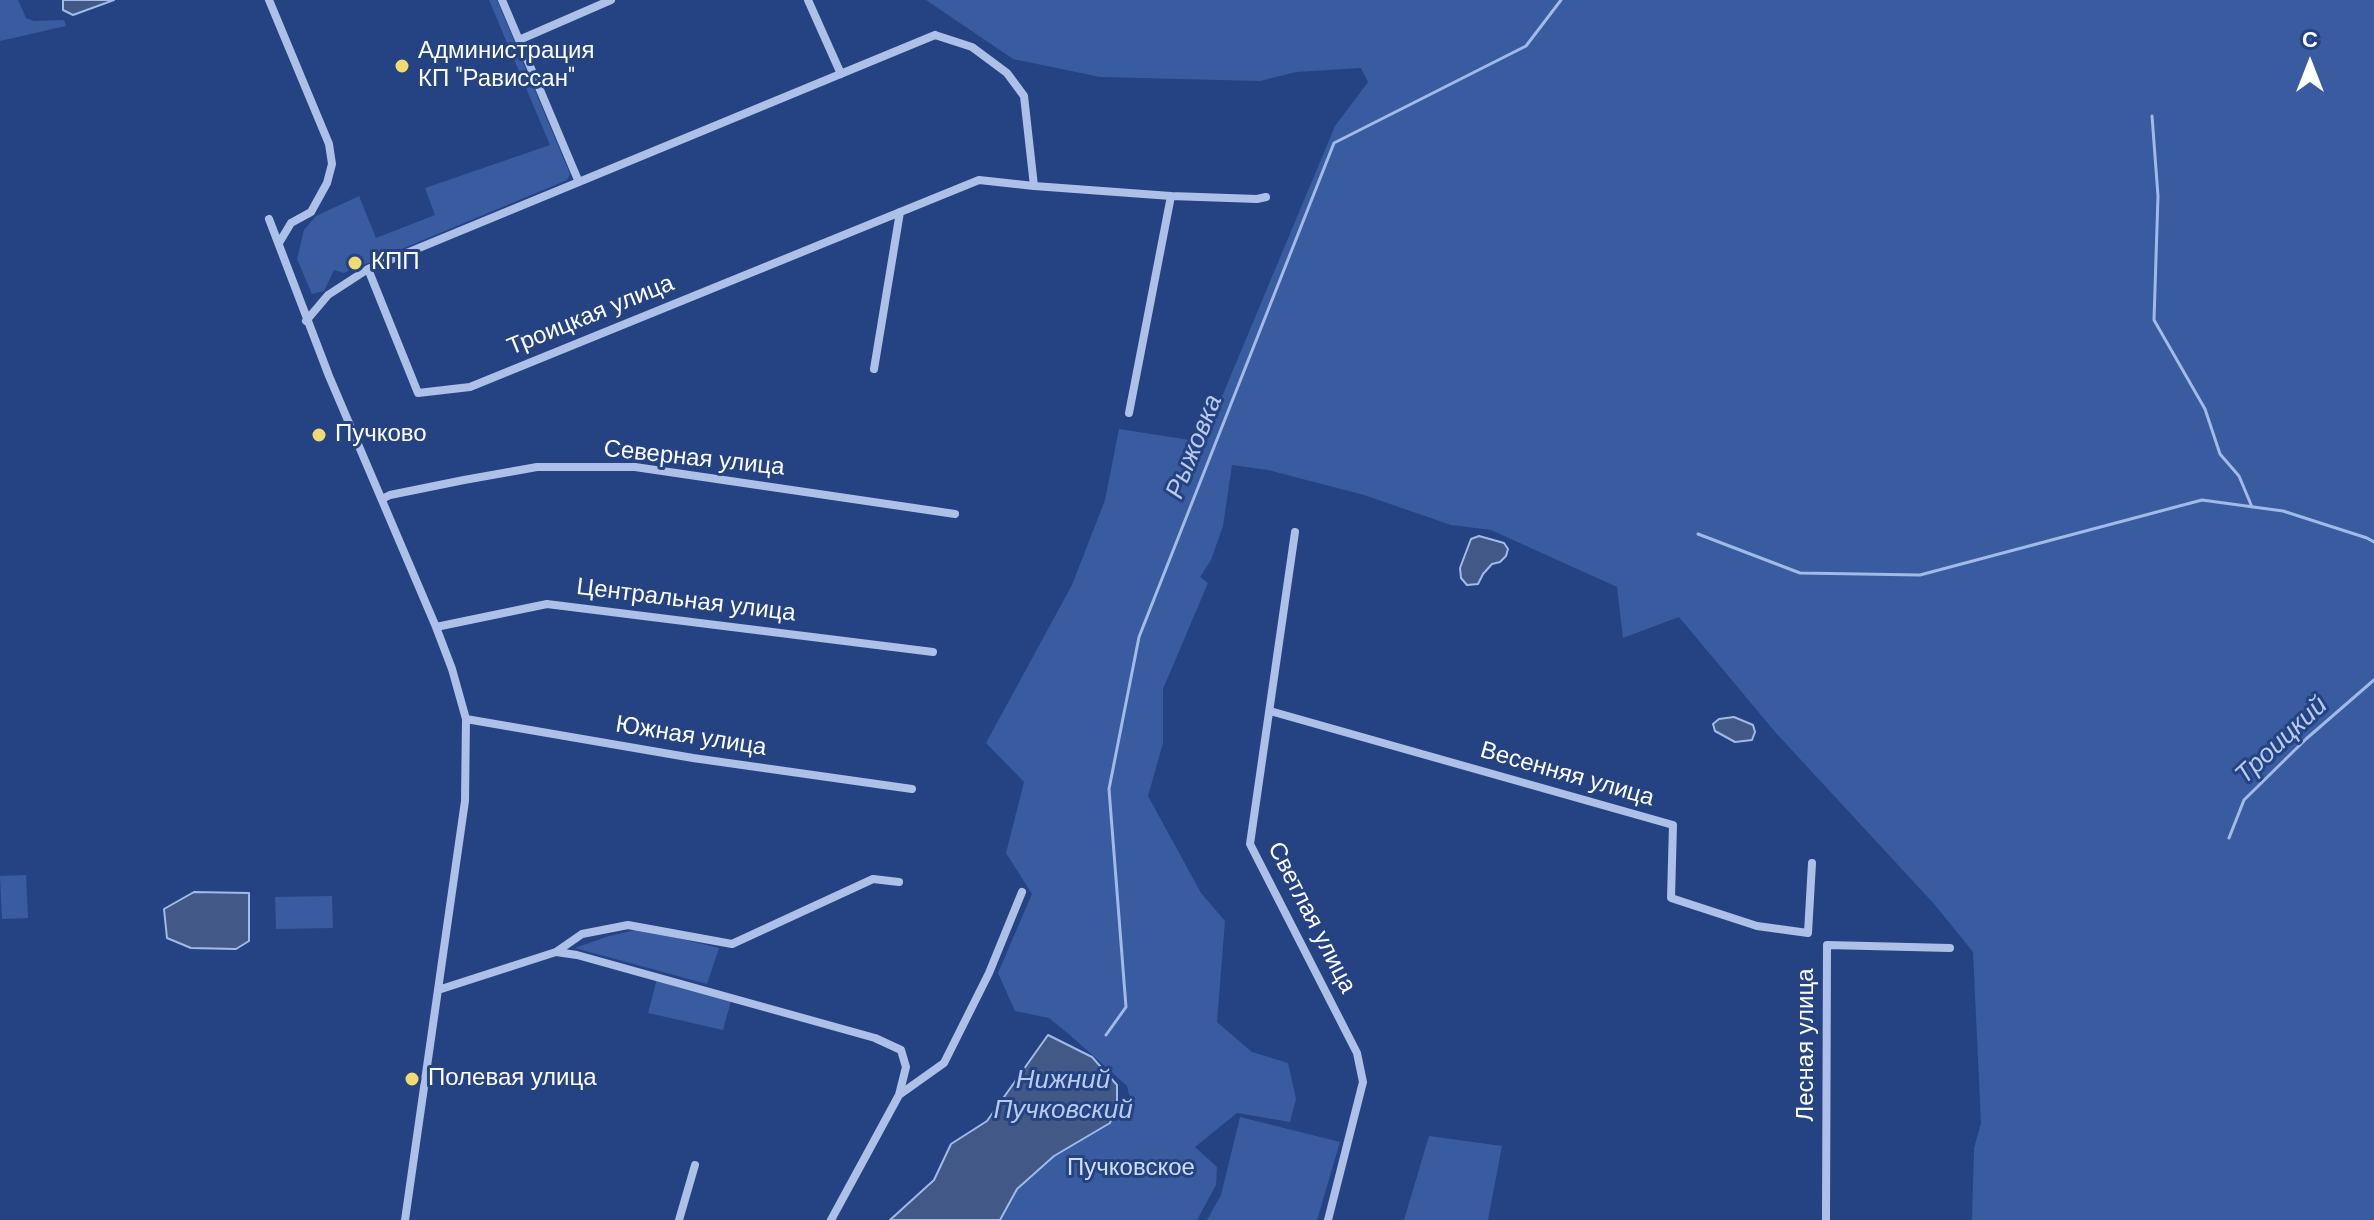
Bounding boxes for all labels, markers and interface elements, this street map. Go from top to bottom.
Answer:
north arrow [2270,24,2350,104]
text: С [2302,25,2318,54]
place label: Администрация КП "Рависсан" [418,38,594,94]
marker: Администрация КП "Рависсан" [393,57,411,75]
place label: КПП [371,249,419,277]
marker: КПП [346,254,364,272]
street label: Троицкая улица [504,270,678,362]
water label: Рыжовка [1160,391,1230,503]
place label: Пучково [335,421,427,449]
marker: Пучково [310,426,328,444]
street label: Северная улица [602,435,786,483]
street label: Центральная улица [575,573,797,629]
water label: Троицкий [2230,691,2334,791]
street label: Южная улица [614,711,768,763]
street label: Весенняя улица [1477,736,1657,814]
street label: Светлая улица [1261,838,1361,998]
street label: Лесная улица [1793,968,1821,1122]
place label: Полевая улица [428,1065,597,1093]
water label: Нижний Пучковский [993,1065,1133,1126]
marker: Полевая улица [403,1070,421,1088]
park label: Пучковское [1067,1155,1195,1183]

